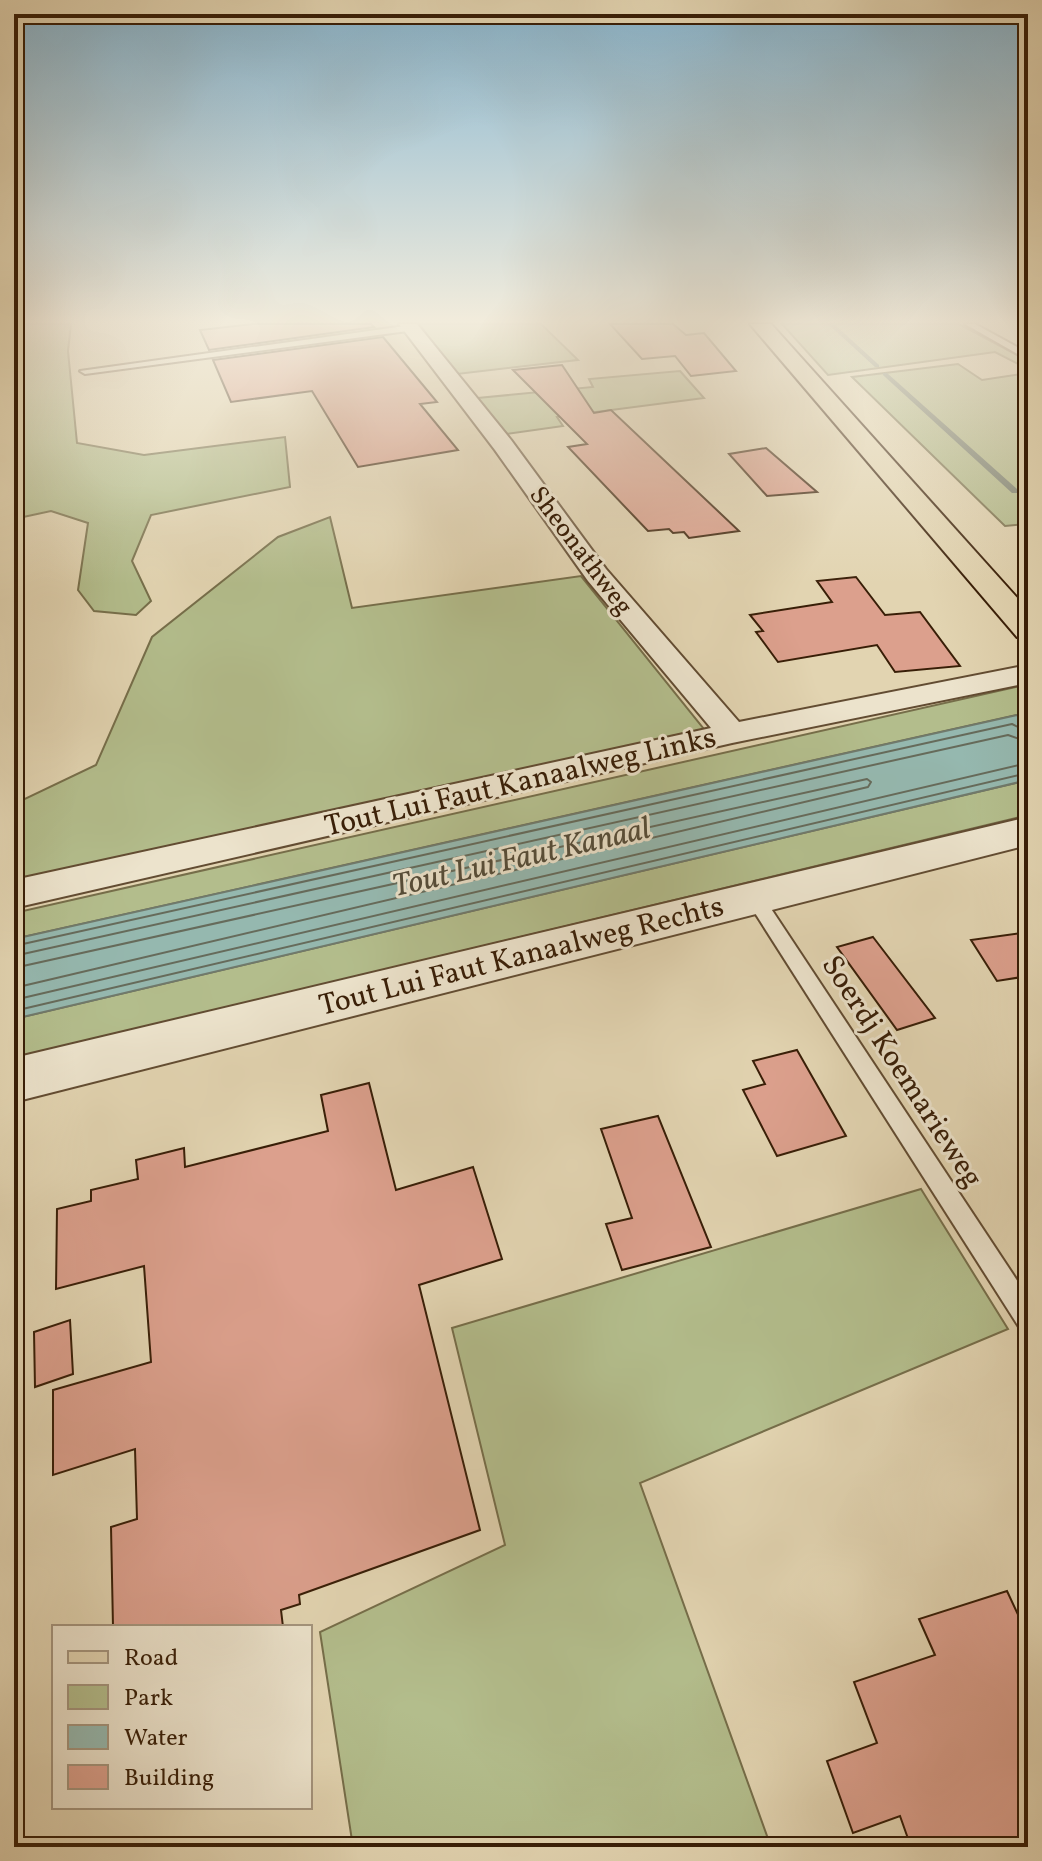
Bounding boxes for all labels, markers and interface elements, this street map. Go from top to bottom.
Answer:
street label: Sheonathweg [520,479,641,623]
street label: Tout Lui Faut Kanaalweg Links [320,717,720,848]
water label: Tout Lui Faut Kanaal [388,808,655,910]
street label: Tout Lui Faut Kanaalweg Rechts [315,886,728,1028]
street label: Soerdj Koemarieweg [810,948,992,1197]
legend [52,1625,312,1809]
text: Road [124,1642,178,1676]
text: Park [124,1682,173,1716]
text: Water [124,1722,188,1756]
text: Building [124,1762,214,1796]

